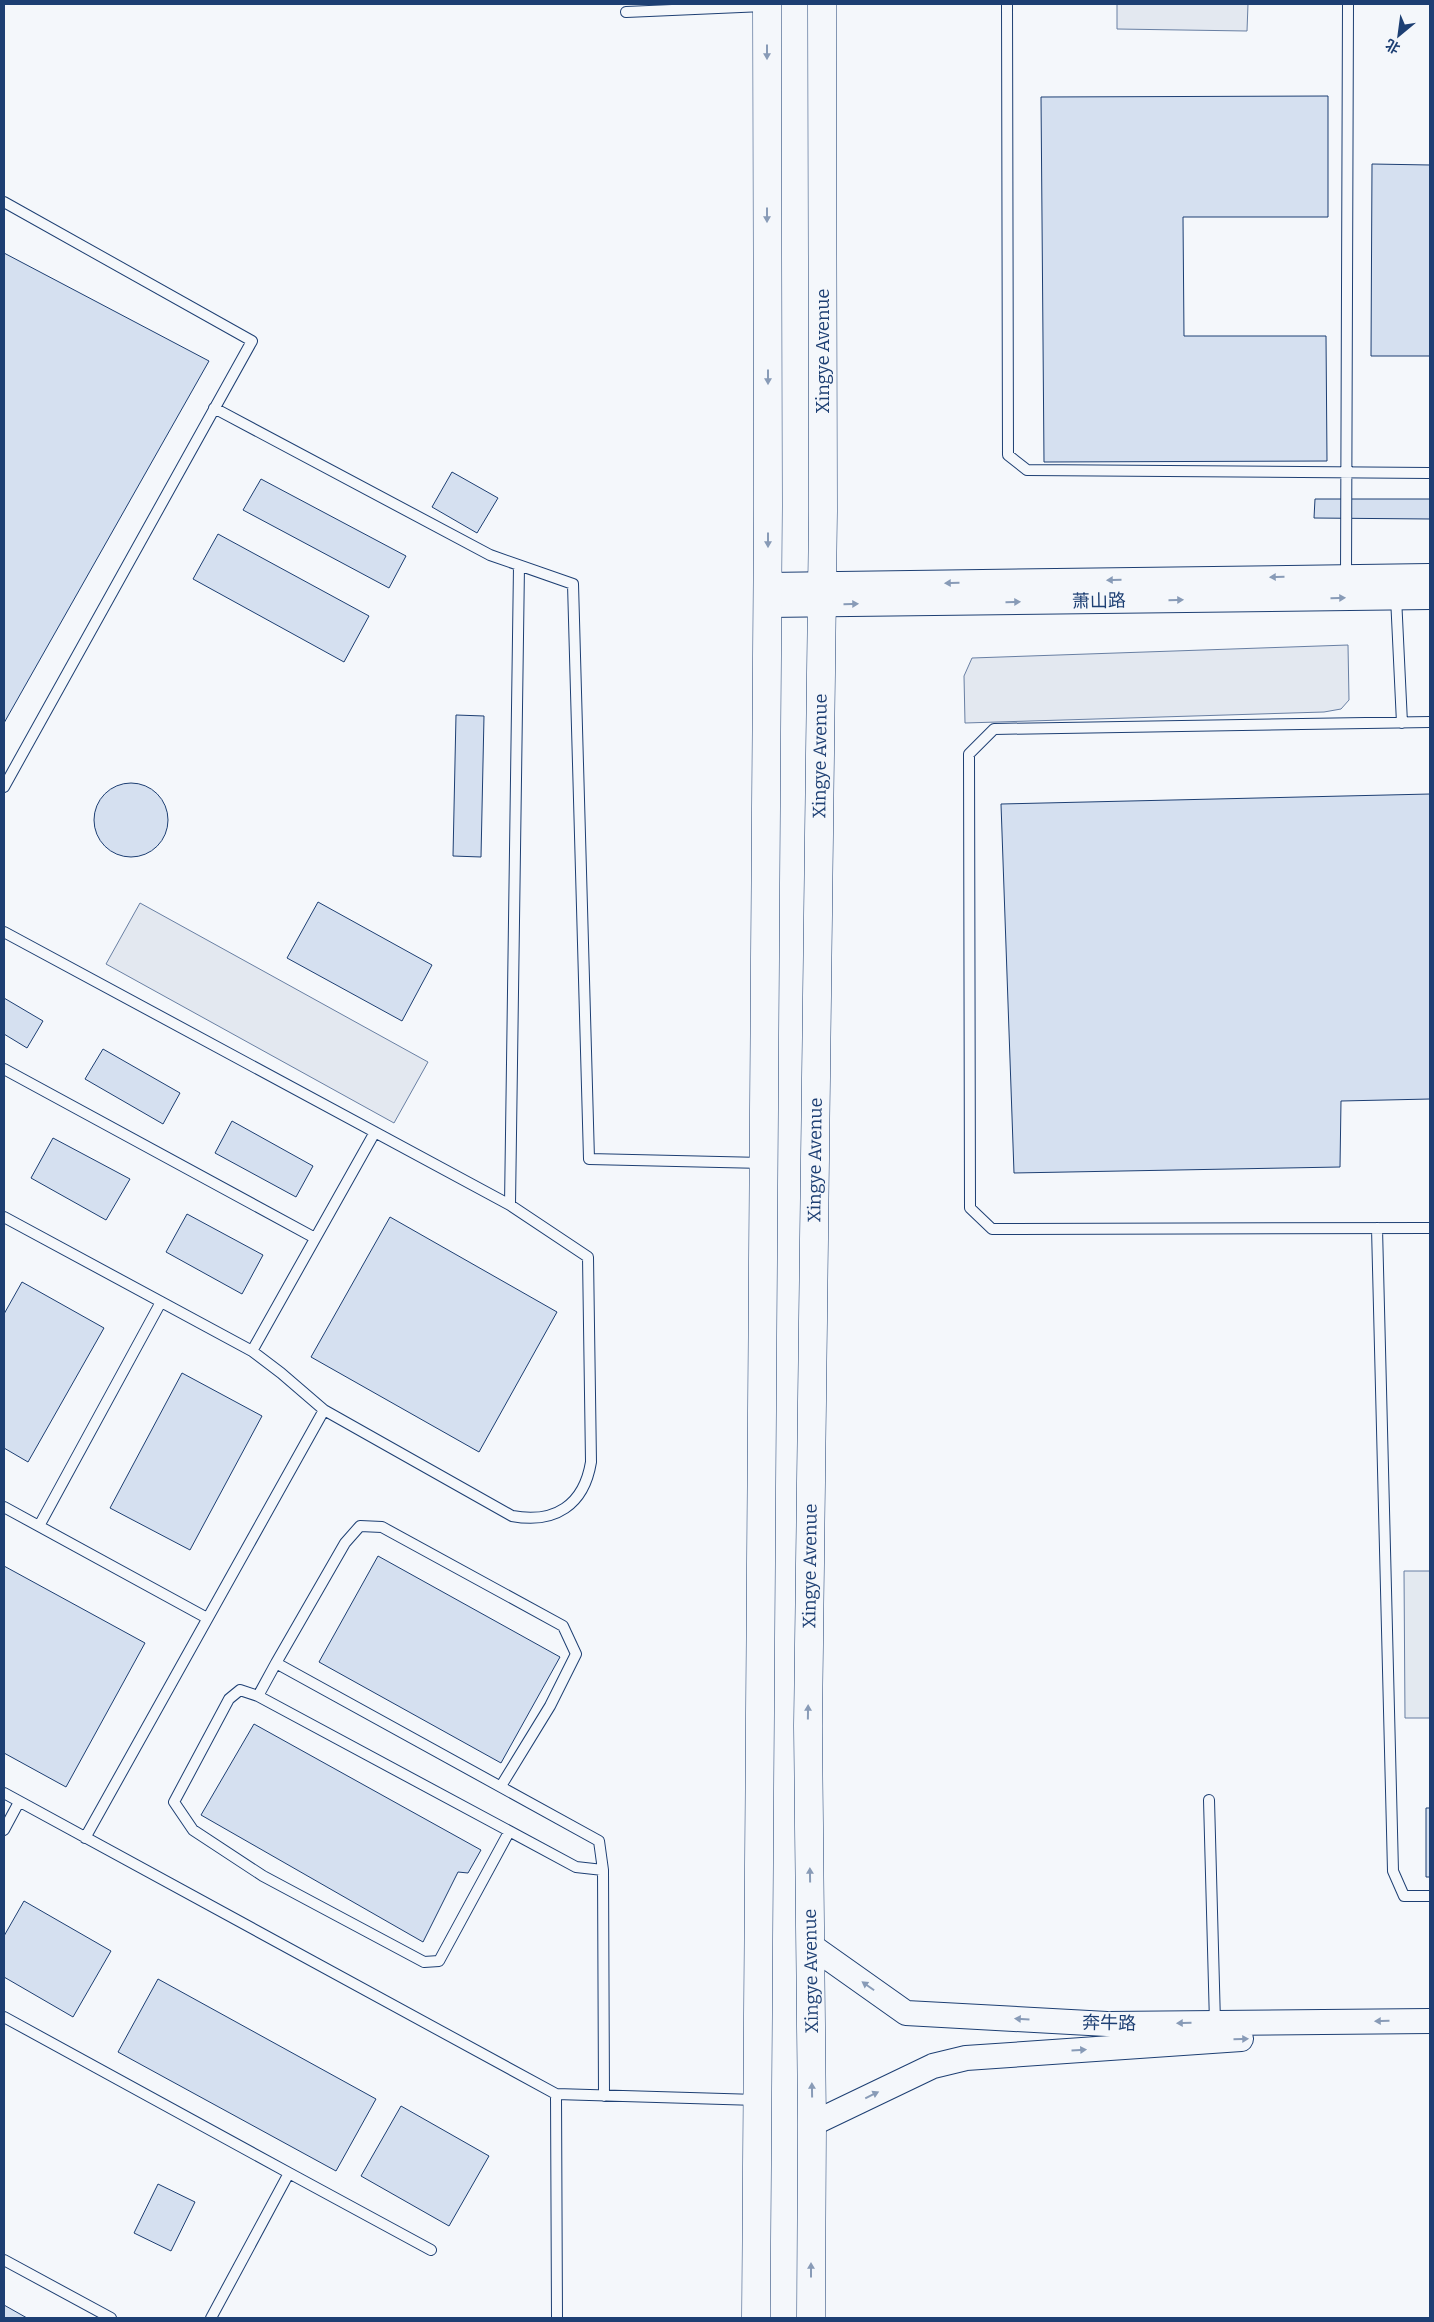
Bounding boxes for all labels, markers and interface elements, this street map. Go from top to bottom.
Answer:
north arrow [1374,10,1424,60]
text: 北 [1383,35,1403,57]
one-way arrow [763,45,771,61]
one-way arrow [763,207,771,223]
street label: Xingye Avenue [812,289,834,413]
one-way arrow [764,370,772,386]
one-way arrow [764,532,772,548]
one-way arrow [1268,573,1284,581]
one-way arrow [1106,576,1122,584]
one-way arrow [943,579,959,587]
street label: 萧山路 [1072,590,1126,612]
one-way arrow [1331,594,1347,602]
one-way arrow [1168,596,1184,604]
one-way arrow [1006,598,1022,606]
one-way arrow [843,600,859,608]
street label: Xingye Avenue [808,694,832,819]
street label: Xingye Avenue [803,1097,827,1223]
street label: Xingye Avenue [798,1503,822,1629]
one-way arrow [804,1704,812,1720]
one-way arrow [805,1866,813,1882]
street label: Xingye Avenue [799,1908,823,2034]
one-way arrow [861,1981,875,1991]
street label: 奔牛路 [1082,2012,1136,2034]
one-way arrow [1013,2015,1029,2023]
one-way arrow [1373,2017,1389,2025]
one-way arrow [1176,2019,1192,2027]
one-way arrow [1233,2035,1249,2043]
one-way arrow [1071,2045,1087,2053]
one-way arrow [808,2081,816,2097]
one-way arrow [865,2091,879,2099]
one-way arrow [807,2261,815,2277]

